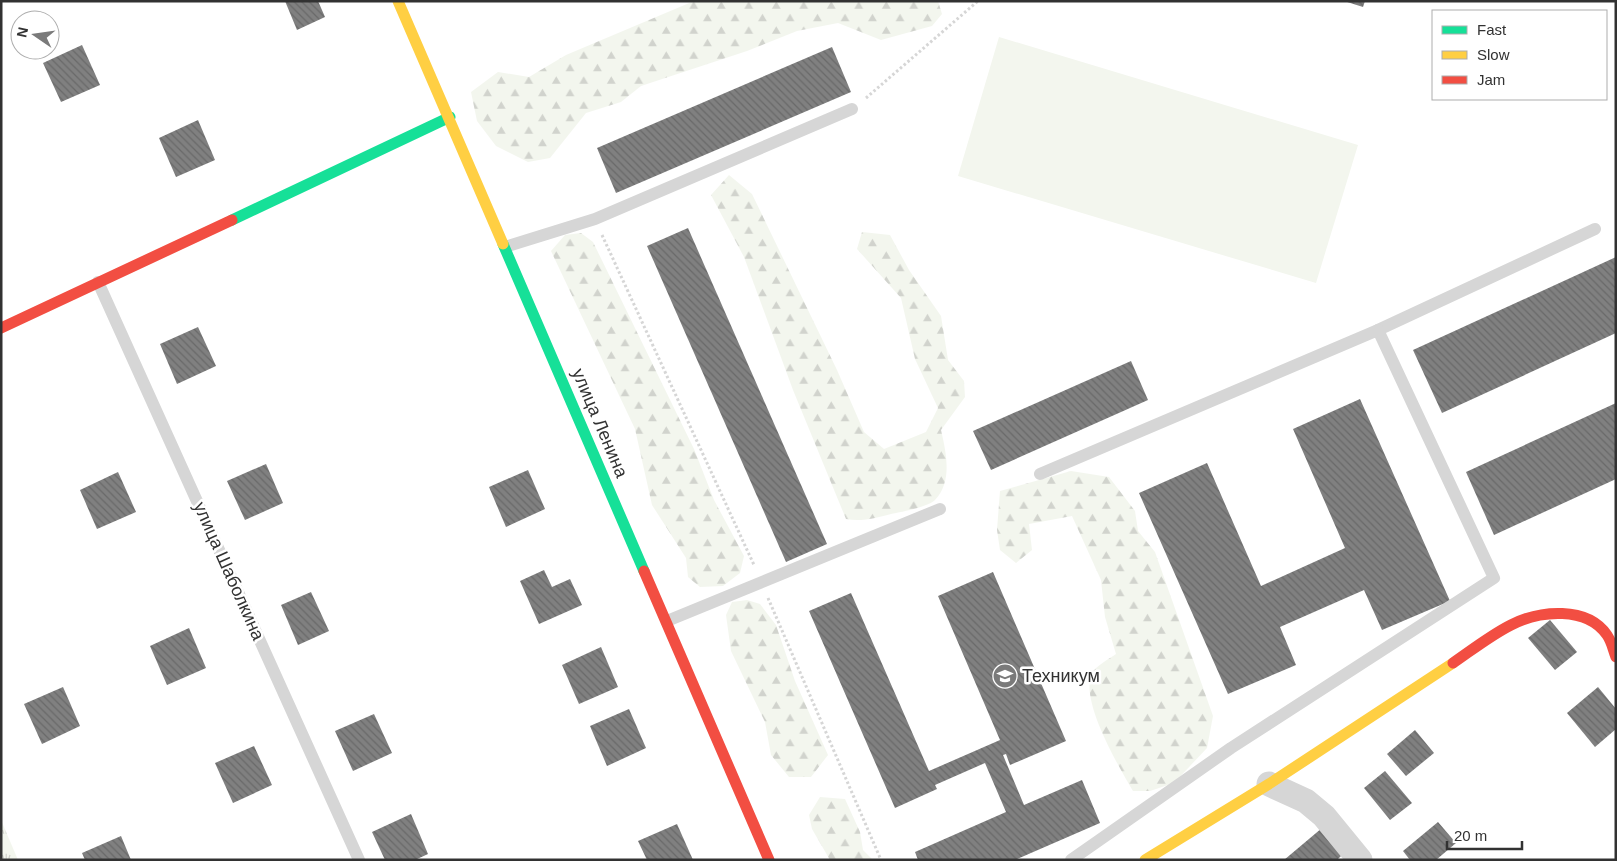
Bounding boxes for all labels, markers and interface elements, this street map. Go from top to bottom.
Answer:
north arrow [10,10,60,60]
legend [1432,10,1607,100]
text: Fast [1477,21,1507,38]
text: N [13,25,31,39]
text: Slow [1477,46,1510,63]
text: Jam [1477,71,1505,88]
street label: улица Ленина [568,366,632,481]
street label: улица Шаболкина [189,499,269,644]
school or university icon: Техникум [992,663,1018,689]
place label: Техникум [1022,666,1100,686]
scale bar [1447,818,1522,850]
text: 20 m [1454,827,1487,844]

